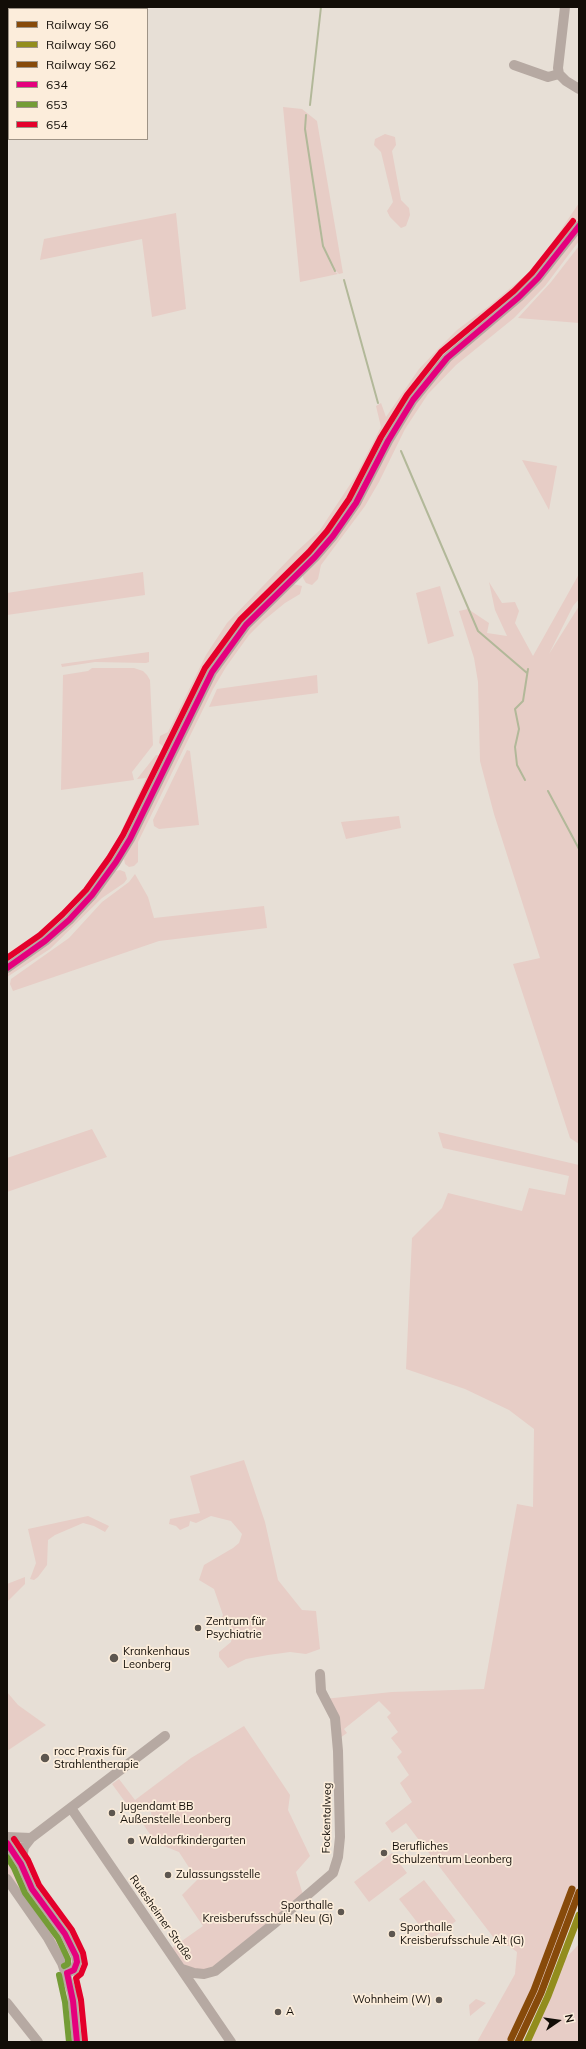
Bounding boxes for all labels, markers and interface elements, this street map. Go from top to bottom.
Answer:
legend [8,8,148,140]
text: Railway S6 [46,17,109,32]
text: Railway S60 [46,37,116,52]
text: Railway S62 [46,57,116,72]
text: 634 [46,77,68,92]
text: 653 [46,97,68,112]
text: 654 [46,117,68,132]
place label: Zentrum für Psychiatrie [206,1615,266,1641]
marker: Zentrum für Psychiatrie [193,1623,203,1633]
place label: Krankenhaus Leonberg [123,1645,190,1671]
marker: Krankenhaus Leonberg [108,1652,120,1664]
place label: rocc Praxis für Strahlentherapie [54,1745,139,1771]
marker: rocc Praxis für Strahlentherapie [39,1752,51,1764]
street label: Fockentalweg [320,1782,334,1854]
place label: Jugendamt BB Außenstelle Leonberg [120,1800,231,1826]
marker: Jugendamt BB Außenstelle Leonberg [107,1808,117,1818]
place label: Waldorfkindergarten [139,1834,246,1848]
marker: Waldorfkindergarten [126,1836,136,1846]
place label: Berufliches Schulzentrum Leonberg [392,1840,512,1866]
marker: Berufliches Schulzentrum Leonberg [379,1848,389,1858]
place label: Zulassungsstelle [176,1868,260,1882]
marker: Zulassungsstelle [163,1870,173,1880]
street label: Rutesheimer Straße [127,1873,195,1963]
place label: Sporthalle Kreisberufsschule Neu (G) [203,1899,333,1925]
marker: Sporthalle Kreisberufsschule Neu (G) [336,1907,346,1917]
place label: Sporthalle Kreisberufsschule Alt (G) [400,1921,524,1947]
marker: Sporthalle Kreisberufsschule Alt (G) [387,1929,397,1939]
place label: Wohnheim (W) [353,1993,431,2007]
marker: Wohnheim (W) [434,1995,444,2005]
north arrow [538,2001,578,2041]
place label: A [286,2005,294,2019]
marker: A [273,2007,283,2017]
text: N [562,2013,577,2024]

